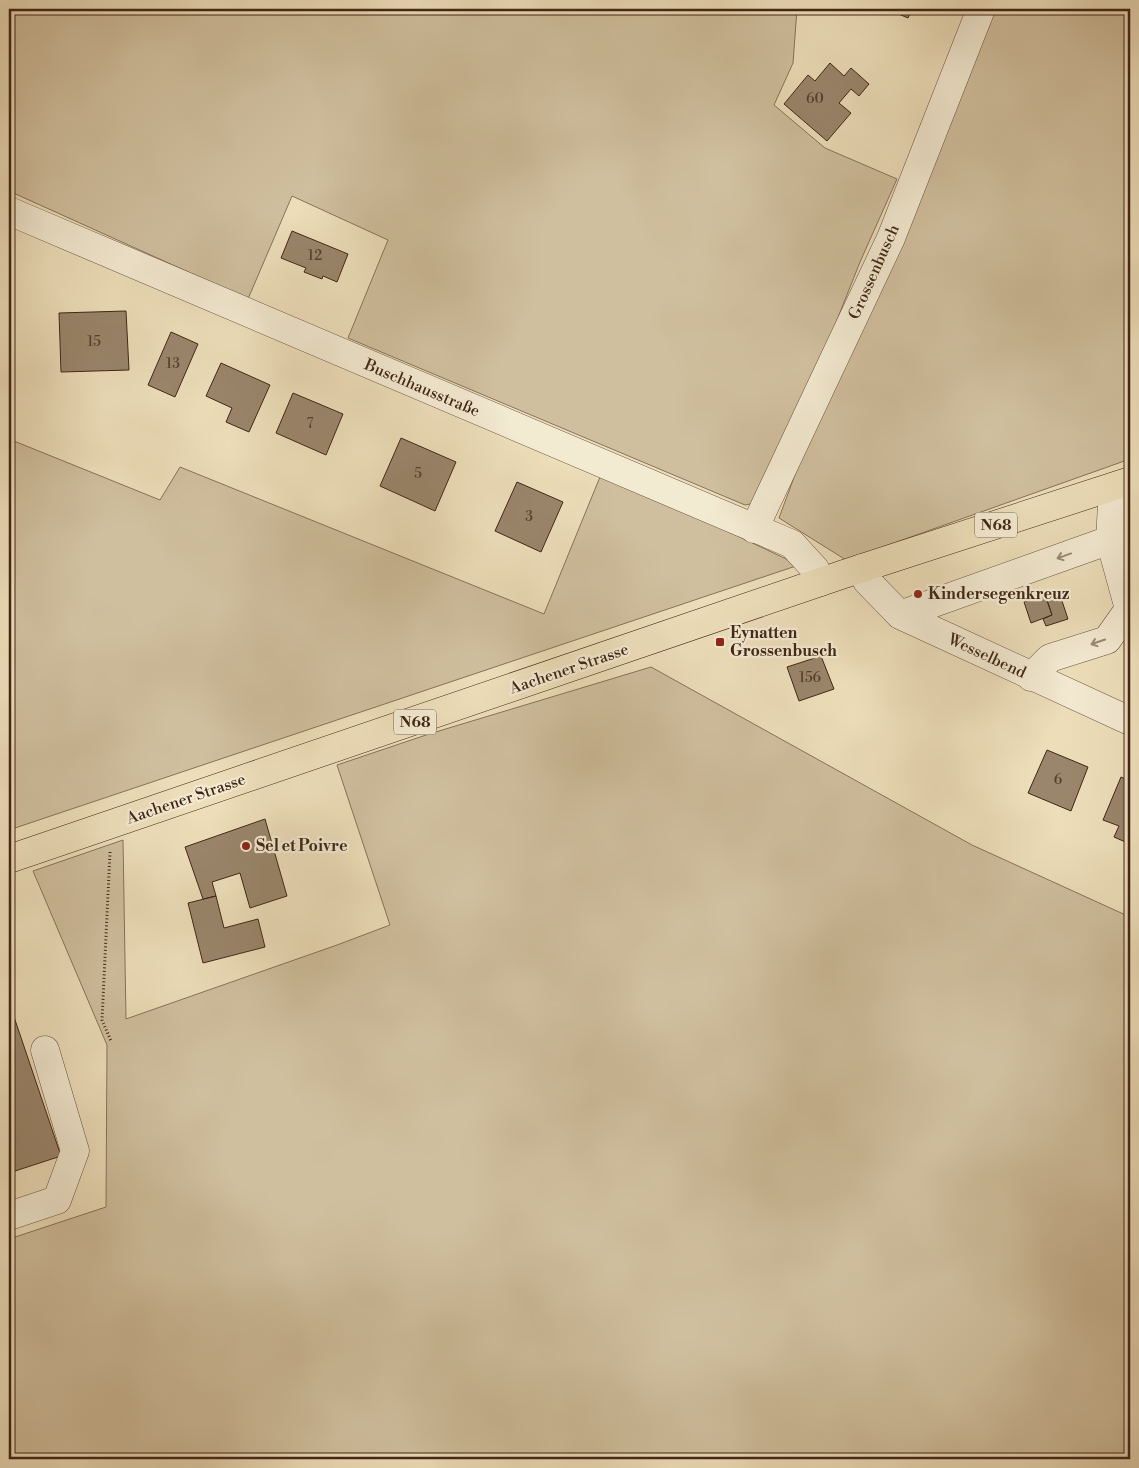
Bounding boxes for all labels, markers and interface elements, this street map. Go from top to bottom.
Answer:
house number: 60 [806,90,824,108]
street label: Grossenbusch [844,221,904,323]
house number: 12 [308,247,322,265]
house number: 15 [87,333,101,351]
street label: Buschhausstraße [360,354,483,421]
house number: 13 [166,355,180,373]
house number: 7 [306,415,314,433]
house number: 5 [414,465,422,483]
house number: 3 [525,508,533,526]
road number: N68 [975,512,1017,538]
one-way arrow [1057,552,1073,562]
place label: Kindersegenkreuz [928,584,1070,604]
marker: Kindersegenkreuz [912,588,924,600]
place label: Eynatten Grossenbusch [730,623,837,661]
street label: Wesselbend [944,629,1029,683]
marker: Eynatten Grossenbusch [714,636,726,648]
one-way arrow [1091,638,1107,648]
street label: Aachener Strasse [506,639,631,699]
house number: 156 [799,669,822,687]
road number: N68 [394,710,436,734]
street label: Aachener Strasse [123,769,248,829]
house number: 6 [1054,771,1063,789]
place label: Sel et Poivre [256,836,348,856]
marker: Sel et Poivre [240,840,252,852]

